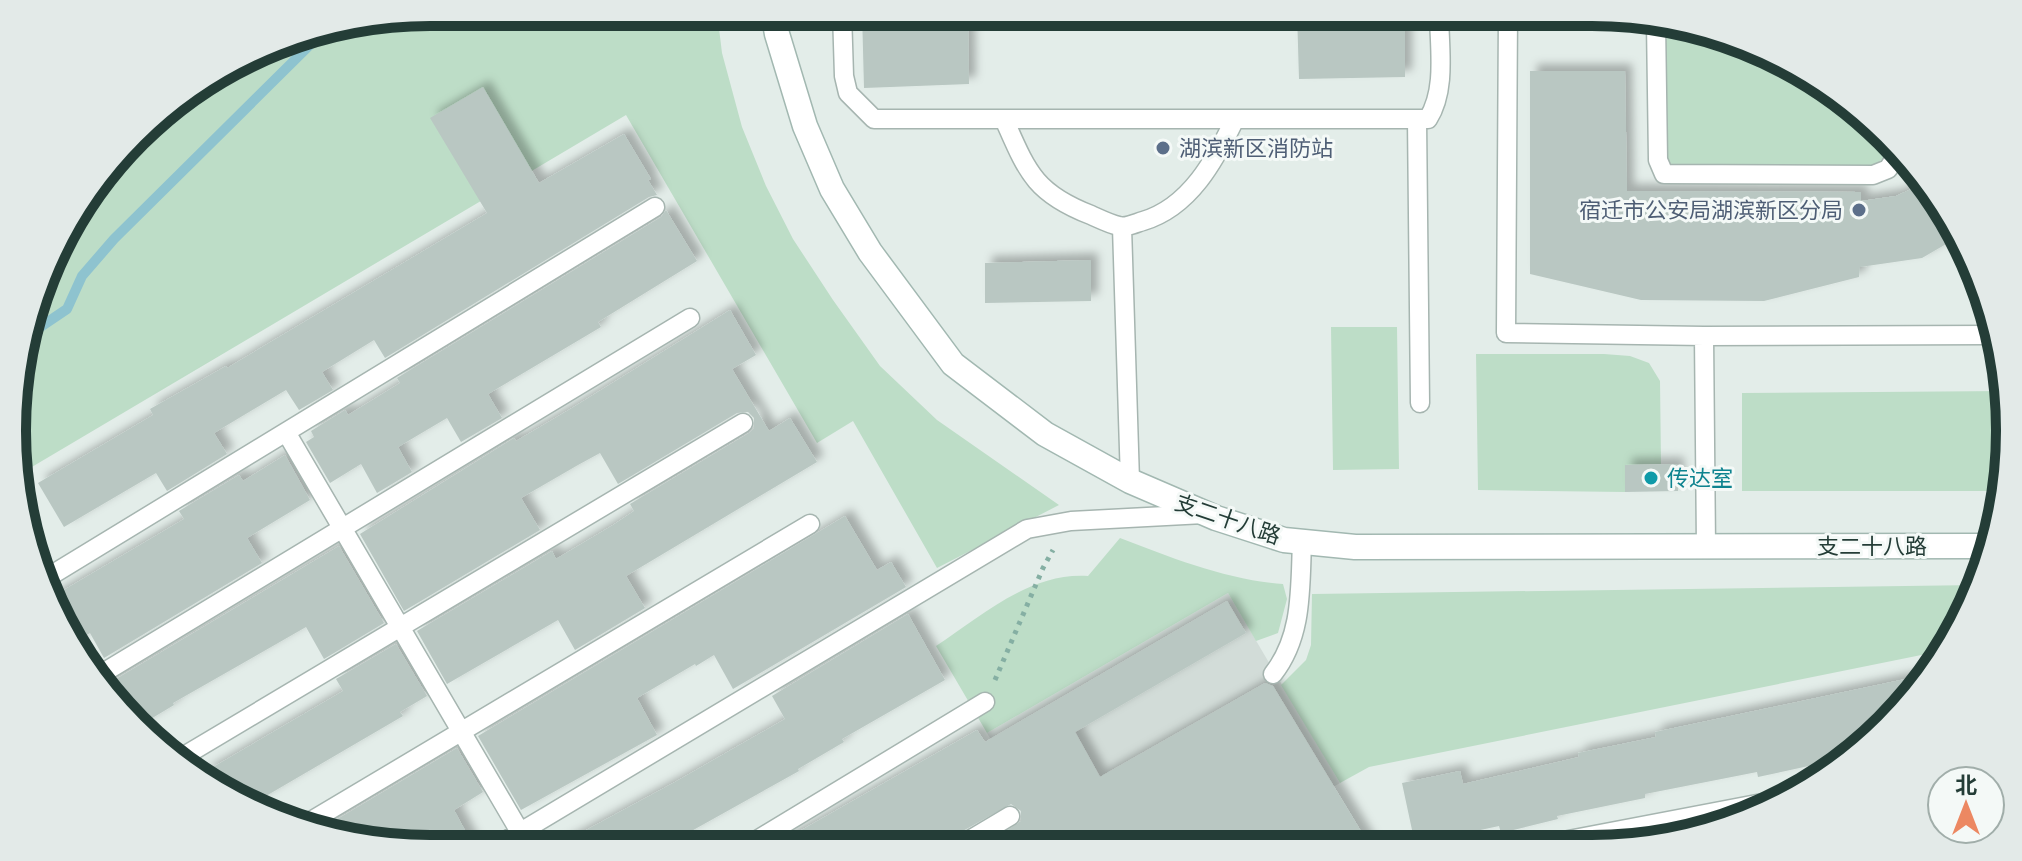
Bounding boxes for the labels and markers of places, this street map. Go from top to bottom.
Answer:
place label: 湖滨新区消防站 [1179,135,1333,161]
marker: 湖滨新区消防站 [1154,139,1172,157]
place label: 宿迁市公安局湖滨新区分局 [1579,197,1843,223]
marker: 宿迁市公安局湖滨新区分局 [1850,201,1868,219]
place label: 传达室 [1667,465,1733,491]
marker: 传达室 [1642,469,1660,487]

